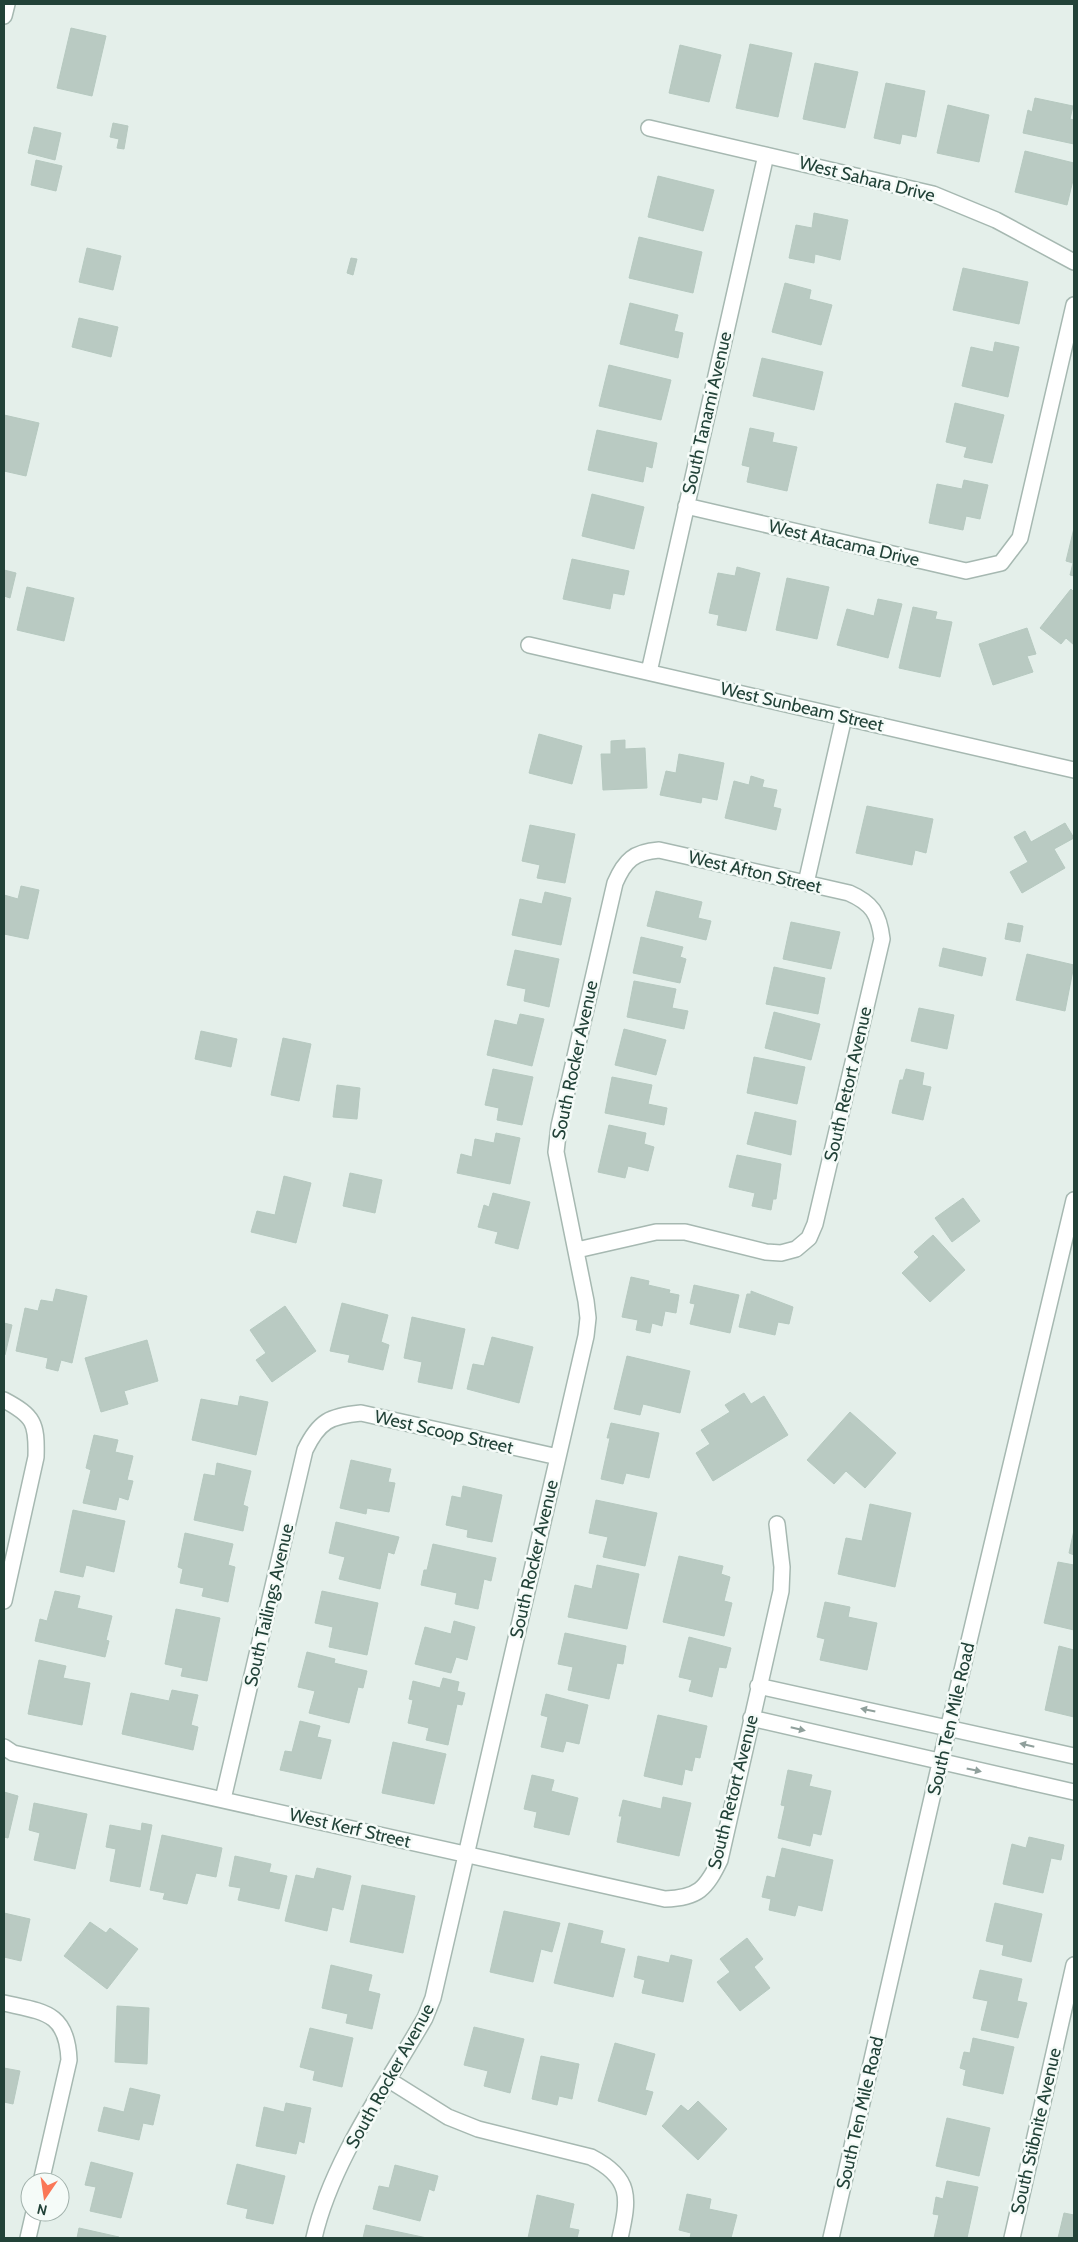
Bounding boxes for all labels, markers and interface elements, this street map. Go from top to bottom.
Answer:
street label: West Sahara Drive [797,151,937,207]
street label: South Tanami Avenue [678,330,736,496]
street label: West Atacama Drive [766,515,922,571]
street label: West Sunbeam Street [718,678,886,736]
street label: West Afton Street [686,846,824,898]
street label: South Rocker Avenue [547,978,603,1142]
street label: South Retort Avenue [819,1004,877,1164]
street label: West Scoop Street [372,1405,516,1459]
street label: South Rocker Avenue [505,1478,563,1640]
street label: South Tailings Avenue [240,1521,298,1689]
street label: South Ten Mile Road [923,1641,979,1797]
one-way arrow [860,1706,876,1714]
street label: South Retort Avenue [703,1713,763,1871]
one-way arrow [791,1725,806,1733]
one-way arrow [1019,1741,1034,1749]
one-way arrow [966,1766,981,1774]
street label: West Kerf Street [287,1803,413,1853]
street label: South Rocker Avenue [341,2000,439,2152]
street label: South Ten Mile Road [832,2035,888,2191]
street label: South Stibnite Avenue [1006,2046,1066,2216]
north arrow [20,2172,70,2222]
text: N [35,2200,49,2220]

